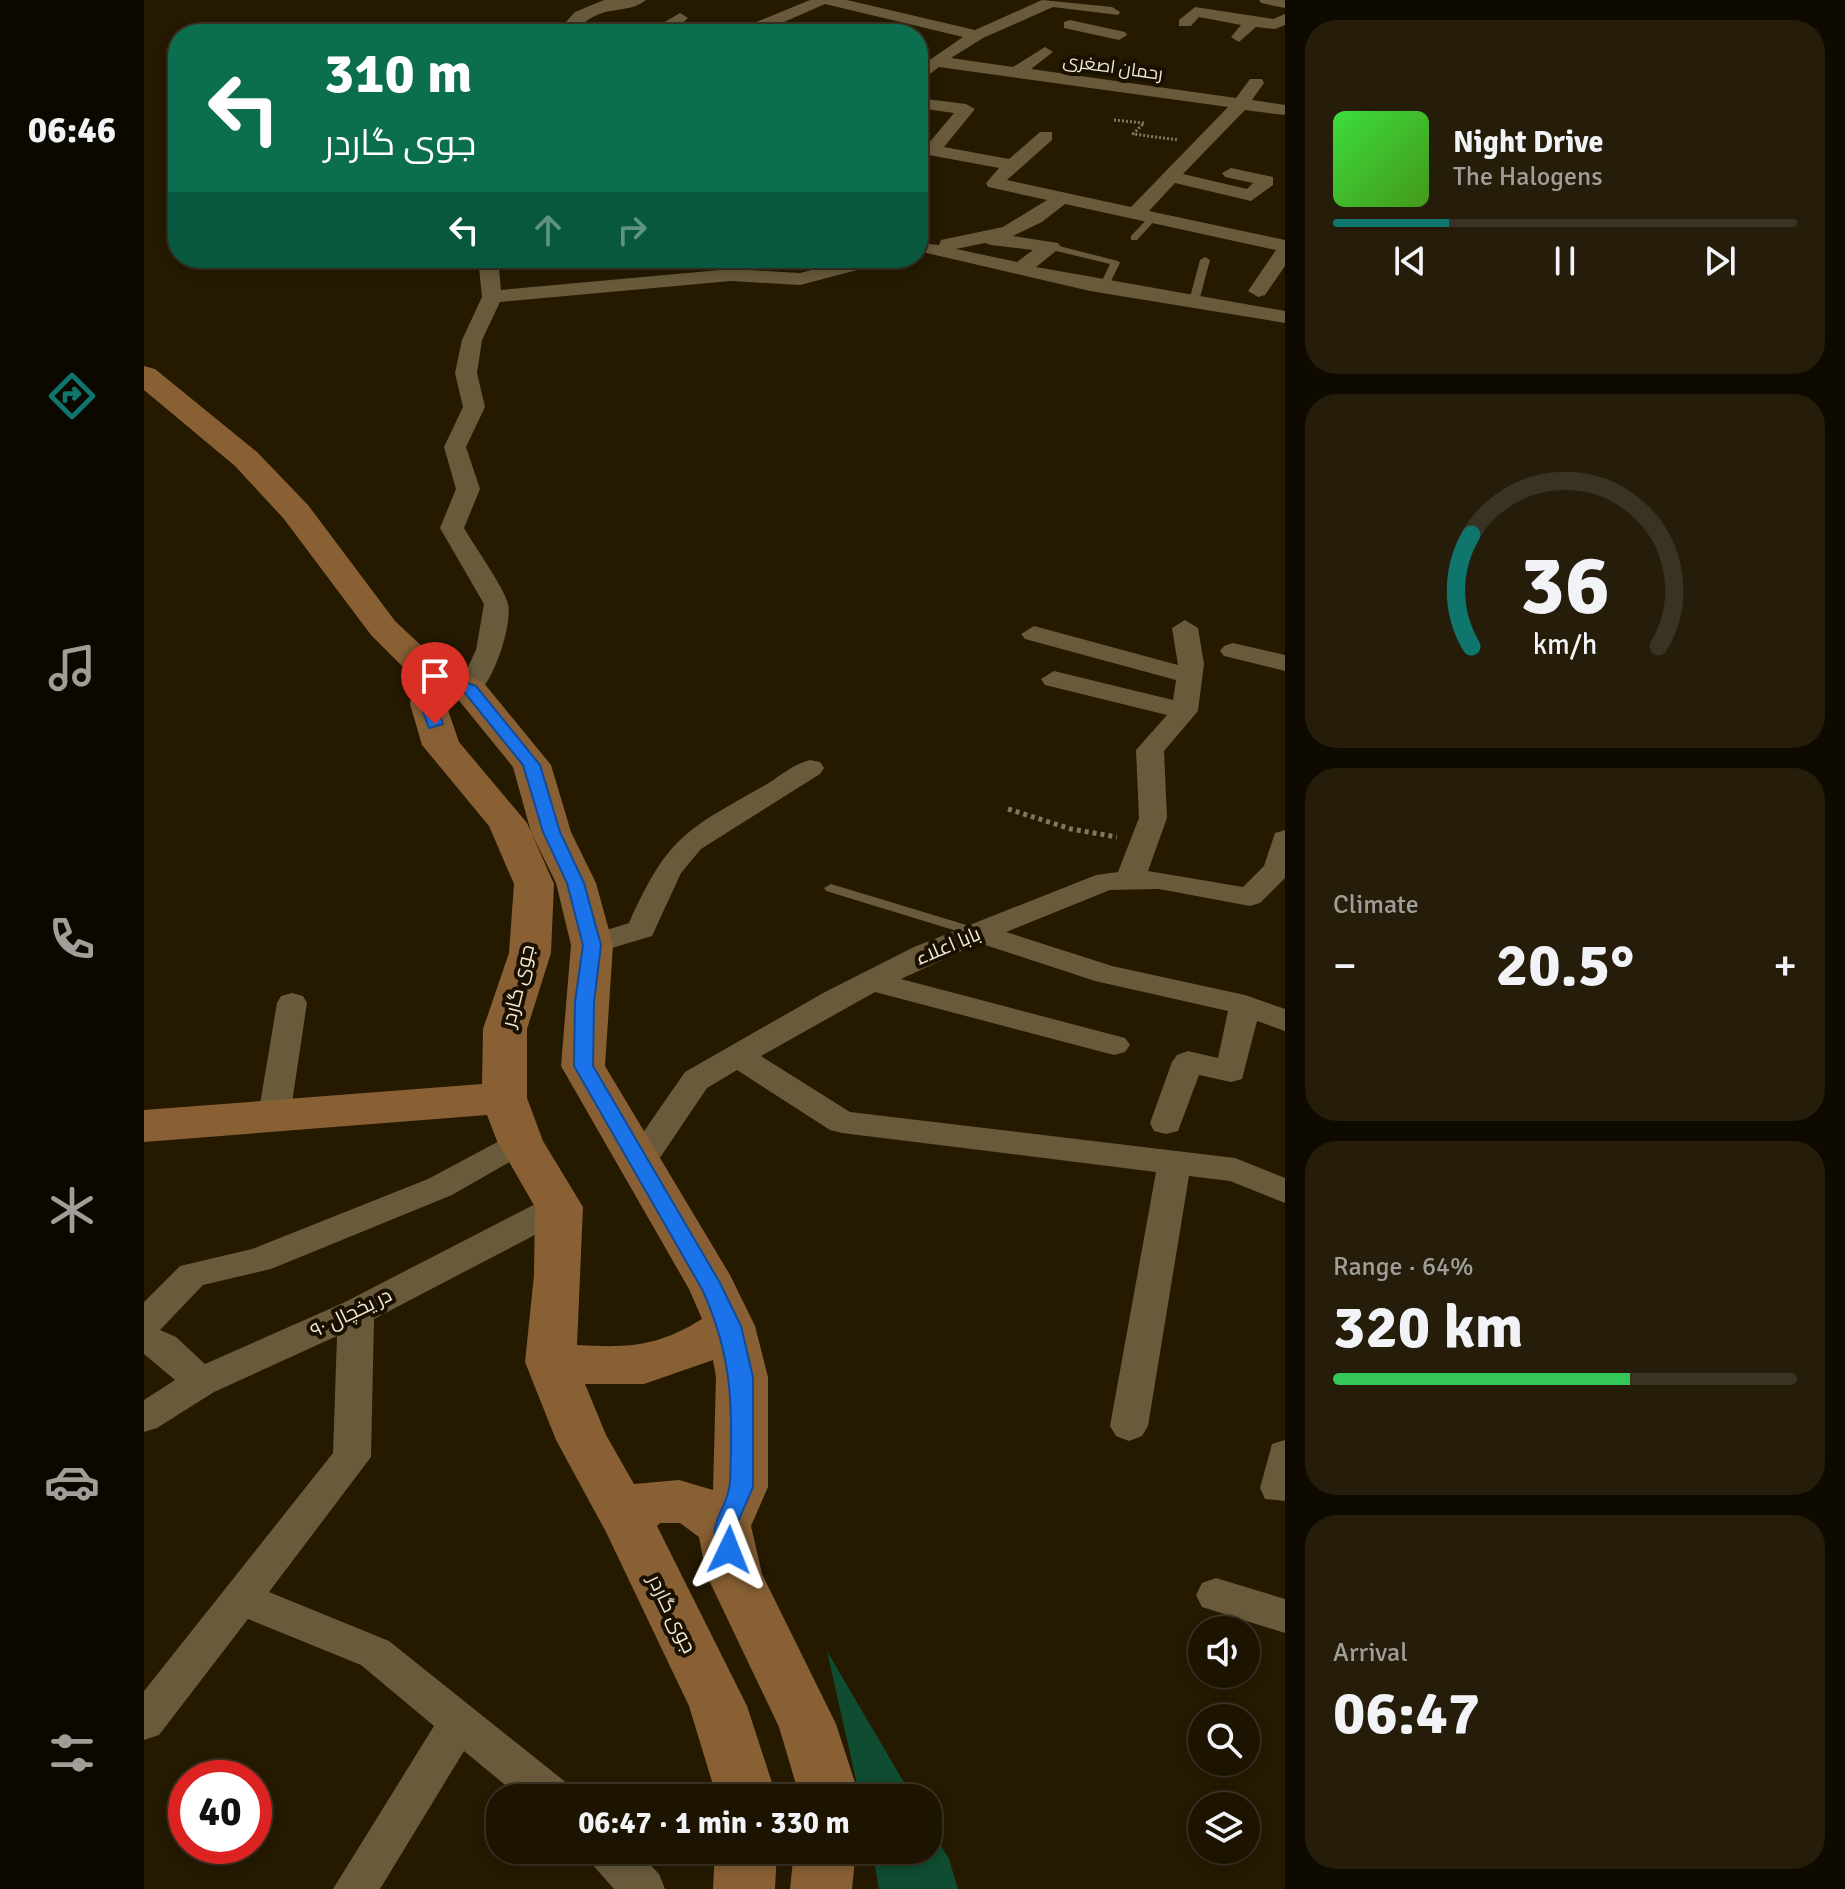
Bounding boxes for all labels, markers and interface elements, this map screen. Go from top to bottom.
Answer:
text: 310 m [324,39,472,108]
street label: رحمان اصغری [1062,49,1164,85]
icon: left [192,56,296,160]
text: 06:46 [28,108,116,153]
text: جوی گاردر [324,121,476,166]
text: Night Drive [1453,124,1603,161]
text: The Halogens [1453,161,1603,193]
icon: left [442,208,486,252]
icon: ahead [526,208,570,252]
icon: right [610,208,654,252]
icon: previous [1388,239,1432,283]
icon: pause [1543,239,1587,283]
icon: next [1698,239,1742,283]
icon: directions [44,368,100,424]
text: 36 [1520,534,1610,636]
text: km/h [1533,627,1597,662]
icon: music [44,640,100,696]
pin [401,642,469,724]
icon: arrive [413,654,457,698]
text: Climate [1333,889,1419,921]
icon: phone [44,911,100,967]
street label: بابا اعلاء [912,921,984,971]
text: 20.5° [1496,929,1634,1003]
text: − [1333,939,1357,993]
text: + [1773,939,1797,993]
street label: جوی گاردر [495,942,540,1031]
icon: climate [44,1182,100,1238]
text: Range · 64% [1333,1251,1474,1283]
street label: در یخچال ۹۰ [306,1283,396,1343]
text: 320 km [1333,1291,1523,1365]
icon: car [44,1454,100,1510]
position arrow [687,1508,771,1592]
street label: جوی گاردر [642,1570,702,1657]
map controls [1188,1616,1260,1864]
button: sound [1188,1616,1260,1688]
text: Arrival [1333,1637,1408,1669]
text: 06:47 [1333,1677,1480,1751]
button: search [1188,1704,1260,1776]
icon: filters [44,1725,100,1781]
speed limit sign: 40 [168,1760,272,1864]
button: layers [1188,1792,1260,1864]
text: 06:47 · 1 min · 330 m [578,1805,850,1842]

